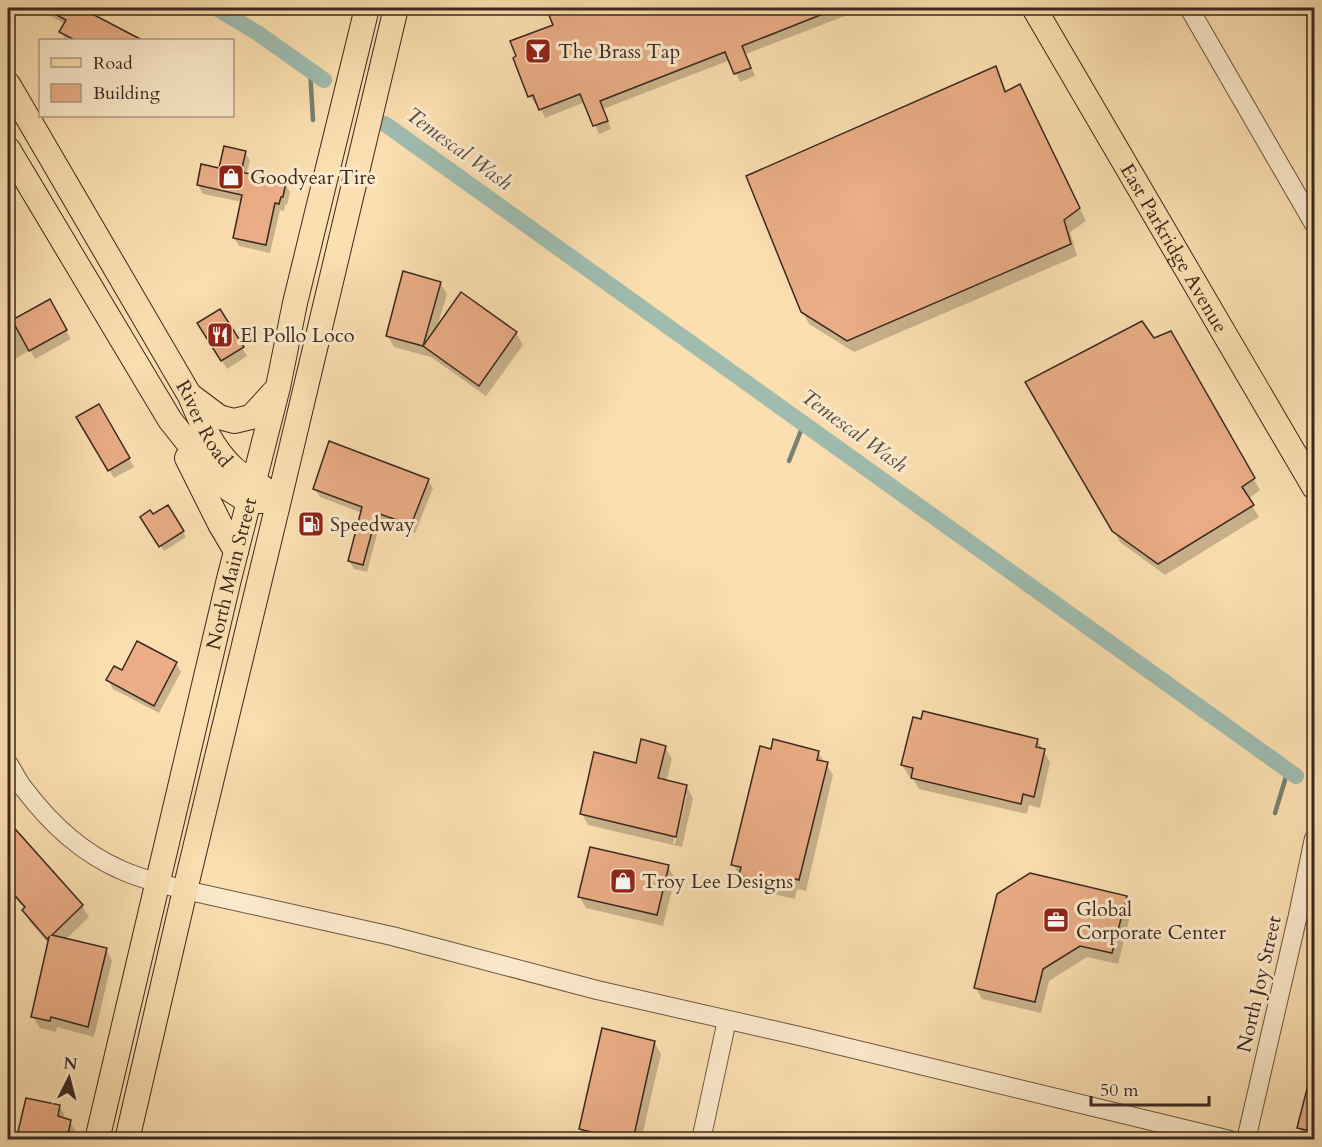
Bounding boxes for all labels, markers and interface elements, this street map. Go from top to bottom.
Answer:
bar icon: The Brass Tap [523,36,553,66]
place label: The Brass Tap [558,38,680,65]
legend [39,39,234,117]
text: Road [93,51,133,76]
text: Building [93,81,161,106]
water label: Temescal Wash [400,101,518,197]
street label: East Parkridge Avenue [1114,158,1234,338]
shop icon: Goodyear Tire [216,162,246,192]
place label: Goodyear Tire [250,164,376,191]
restaurant icon: El Pollo Loco [205,320,235,350]
place label: El Pollo Loco [240,322,355,349]
street label: River Road [170,375,239,473]
water label: Temescal Wash [795,383,913,479]
street label: North Main Street [199,494,263,652]
fuel station icon: Speedway [296,509,326,539]
place label: Speedway [330,511,415,538]
shop icon: Troy Lee Designs [608,866,638,896]
place label: Troy Lee Designs [642,868,793,895]
place label: Global Corporate Center [1076,896,1227,946]
office icon: Global Corporate Center [1041,905,1071,935]
street label: North Joy Street [1230,912,1288,1055]
north arrow [39,1048,99,1108]
text: N [62,1052,79,1076]
scale bar [1091,1069,1210,1107]
text: 50 m [1100,1078,1139,1103]

